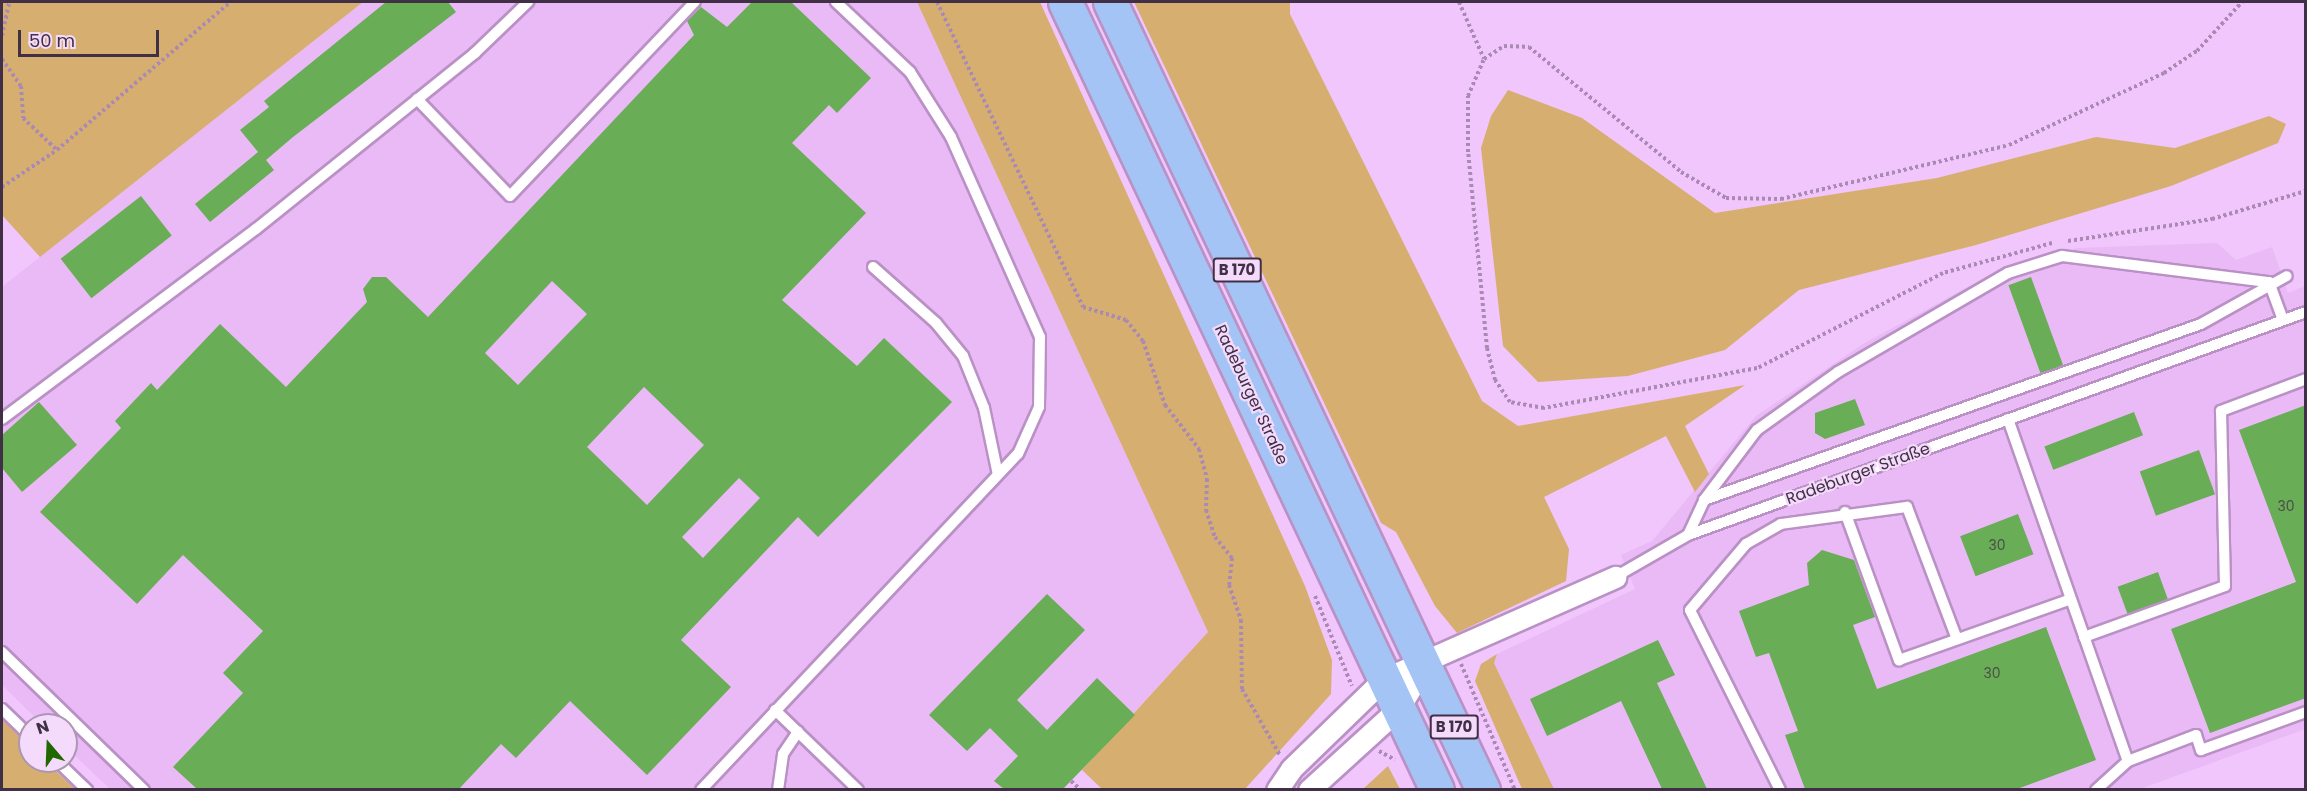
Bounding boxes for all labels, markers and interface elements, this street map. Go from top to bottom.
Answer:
scale bar [21,18,162,56]
text: 50 m [29,28,75,53]
road number: B 170 [1212,258,1262,282]
street label: Radeburger Straße [1210,322,1292,468]
street label: Radeburger Straße [1783,439,1933,509]
house number: 30 [2277,498,2295,514]
house number: 30 [1988,537,2006,553]
house number: 30 [1983,665,2001,681]
north arrow [18,713,78,773]
text: N [33,715,52,740]
road number: B 170 [1428,715,1480,739]

